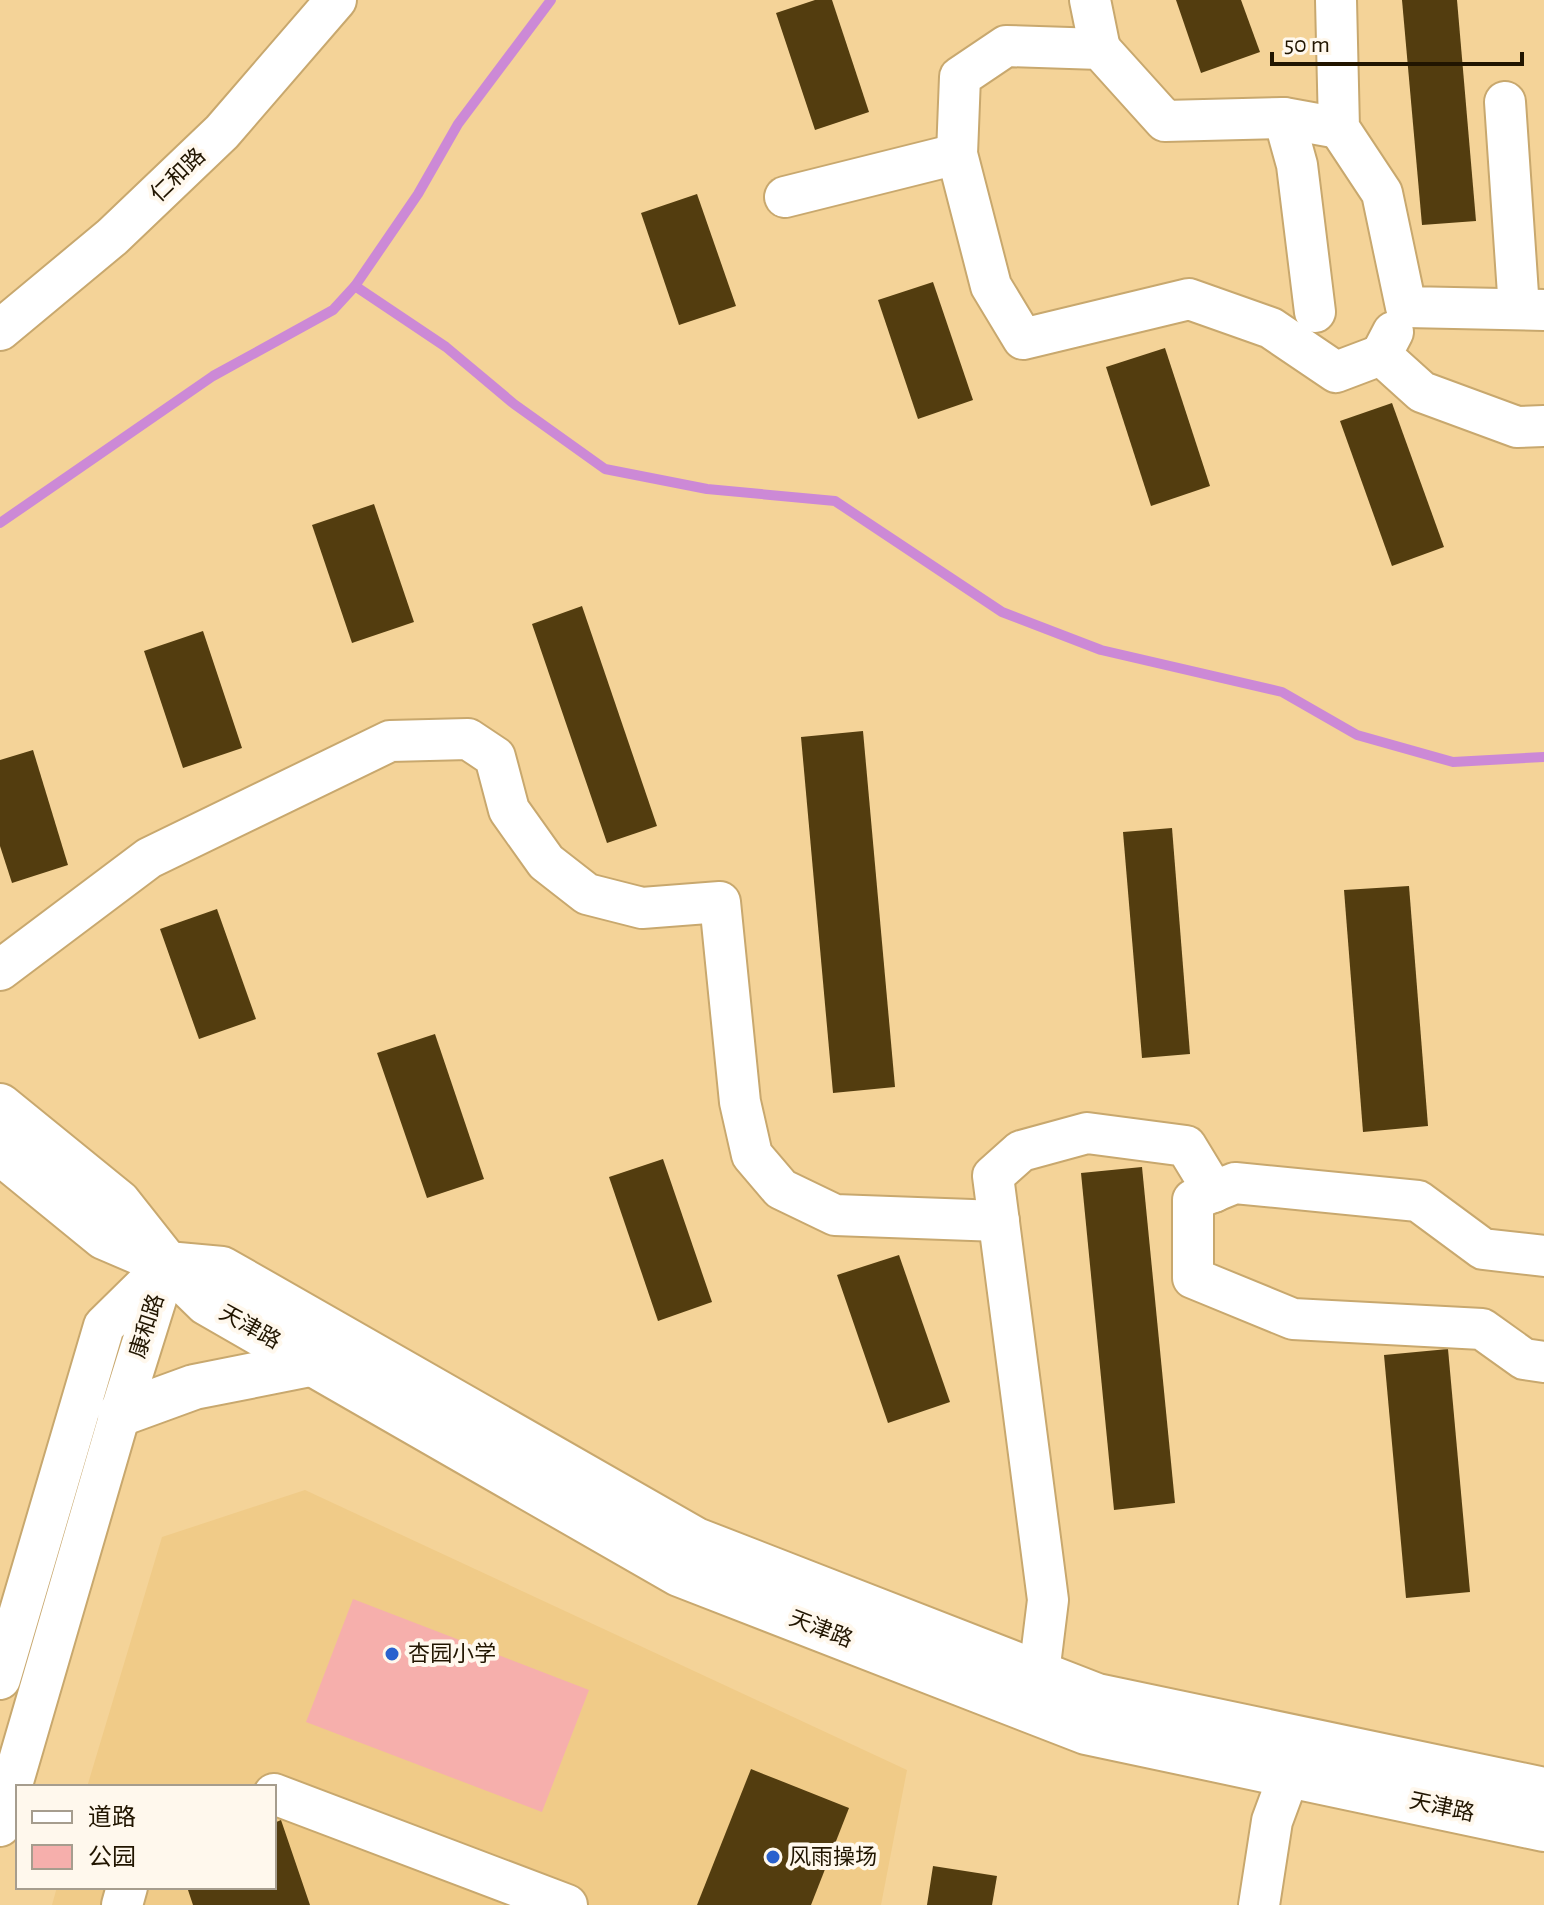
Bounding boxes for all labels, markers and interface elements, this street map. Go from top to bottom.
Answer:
scale bar [1272,16,1522,66]
text: 50 m [1284,33,1330,57]
street label: 仁和路 [146,143,209,206]
street label: 康和路 [125,1291,168,1361]
street label: 天津路 [216,1301,285,1353]
street label: 天津路 [786,1606,856,1651]
place label: 杏园小学 [408,1642,496,1665]
marker: 杏园小学 [383,1645,401,1663]
legend [16,1785,276,1889]
street label: 天津路 [1407,1788,1477,1825]
text: 道路 [88,1804,136,1830]
text: 公园 [88,1845,136,1870]
place label: 风雨操场 [789,1845,877,1868]
marker: 风雨操场 [764,1848,782,1866]

